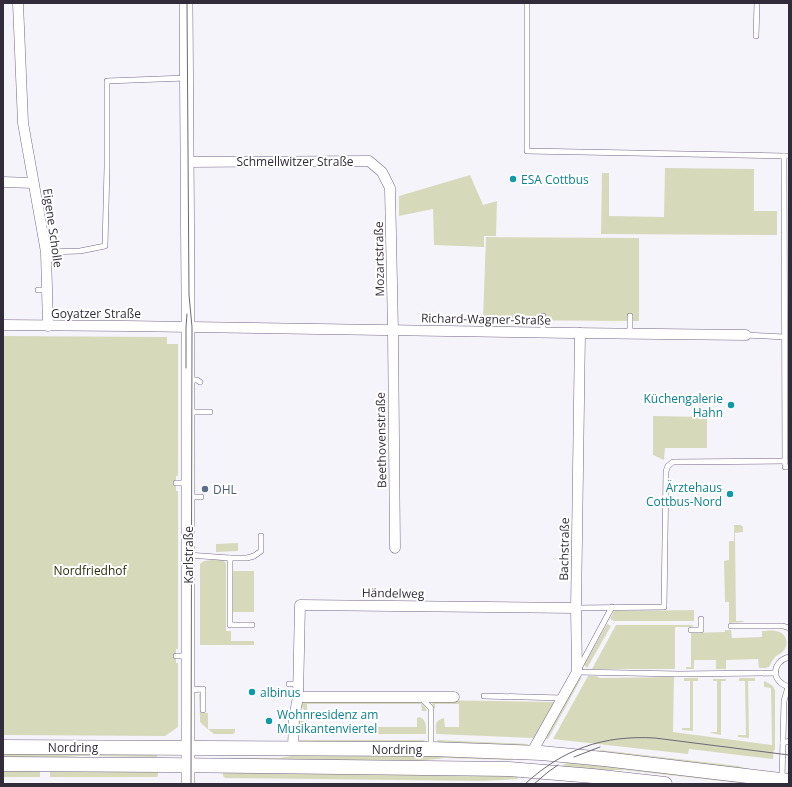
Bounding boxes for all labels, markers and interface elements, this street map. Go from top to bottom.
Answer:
street label: Schmellwitzer Straße [236,153,354,170]
place label: ESA Cottbus [521,171,589,188]
marker: ESA Cottbus [508,174,518,184]
street label: Eigene Scholle [39,187,67,269]
street label: Mozartstraße [370,221,388,297]
street label: Goyatzer Straße [51,305,141,322]
street label: Richard-Wagner-Straße [421,309,551,329]
place label: Küchengalerie Hahn [643,390,723,421]
street label: Beethovenstraße [372,392,390,488]
marker: Küchengalerie Hahn [726,400,736,410]
place label: Ärztehaus Cottbus-Nord [646,479,722,510]
place label: DHL [213,481,237,498]
marker: DHL [200,484,210,494]
marker: Ärztehaus Cottbus-Nord [725,489,735,499]
street label: Bachstraße [555,517,573,581]
street label: Karlstraße [180,526,197,584]
park label: Nordfriedhof [53,562,128,579]
street label: Händelweg [362,584,425,602]
place label: albinus [260,684,301,701]
marker: albinus [247,687,257,697]
place label: Wohnresidenz am Musikantenviertel [277,706,378,737]
marker: Wohnresidenz am Musikantenviertel [264,716,274,726]
street label: Nordring [48,739,99,756]
street label: Nordring [372,741,423,758]

